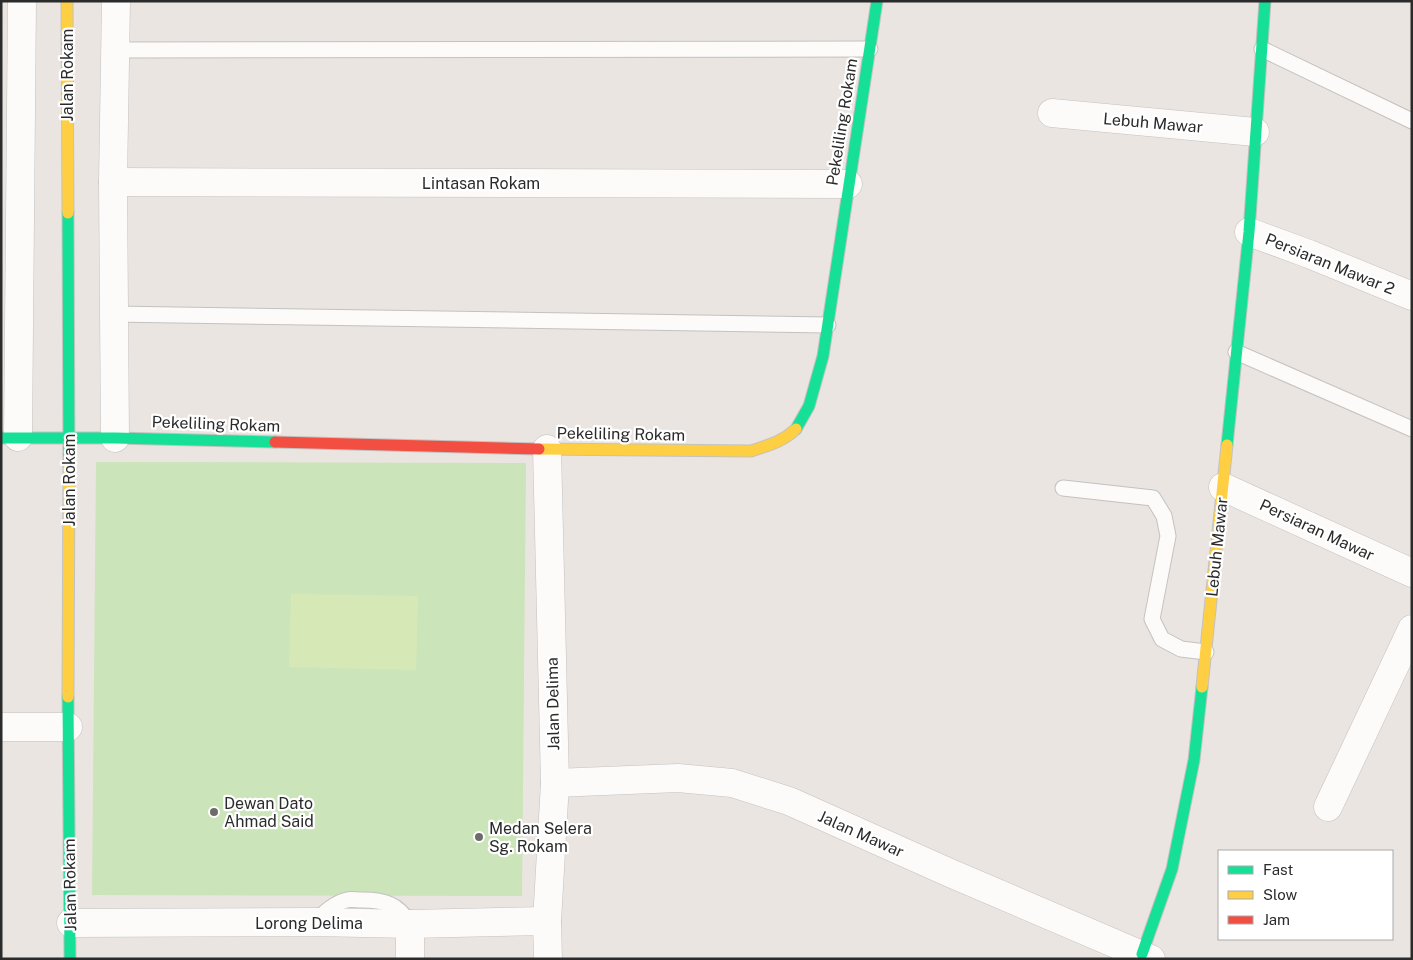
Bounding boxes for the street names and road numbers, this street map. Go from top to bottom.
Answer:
street label: Jalan Rokam [58,29,77,121]
street label: Pekeliling Rokam [823,57,861,187]
street label: Lebuh Mawar [1102,109,1204,137]
street label: Lintasan Rokam [422,174,540,193]
street label: Persiaran Mawar 2 [1263,229,1397,299]
street label: Pekeliling Rokam [151,412,281,436]
street label: Pekeliling Rokam [557,423,685,445]
street label: Jalan Rokam [60,434,79,526]
street label: Persiaran Mawar [1257,495,1377,565]
street label: Lebuh Mawar [1202,496,1232,598]
street label: Jalan Delima [543,657,563,751]
street label: Jalan Mawar [815,807,907,861]
street label: Jalan Rokam [60,838,80,932]
street label: Lorong Delima [255,914,363,933]

